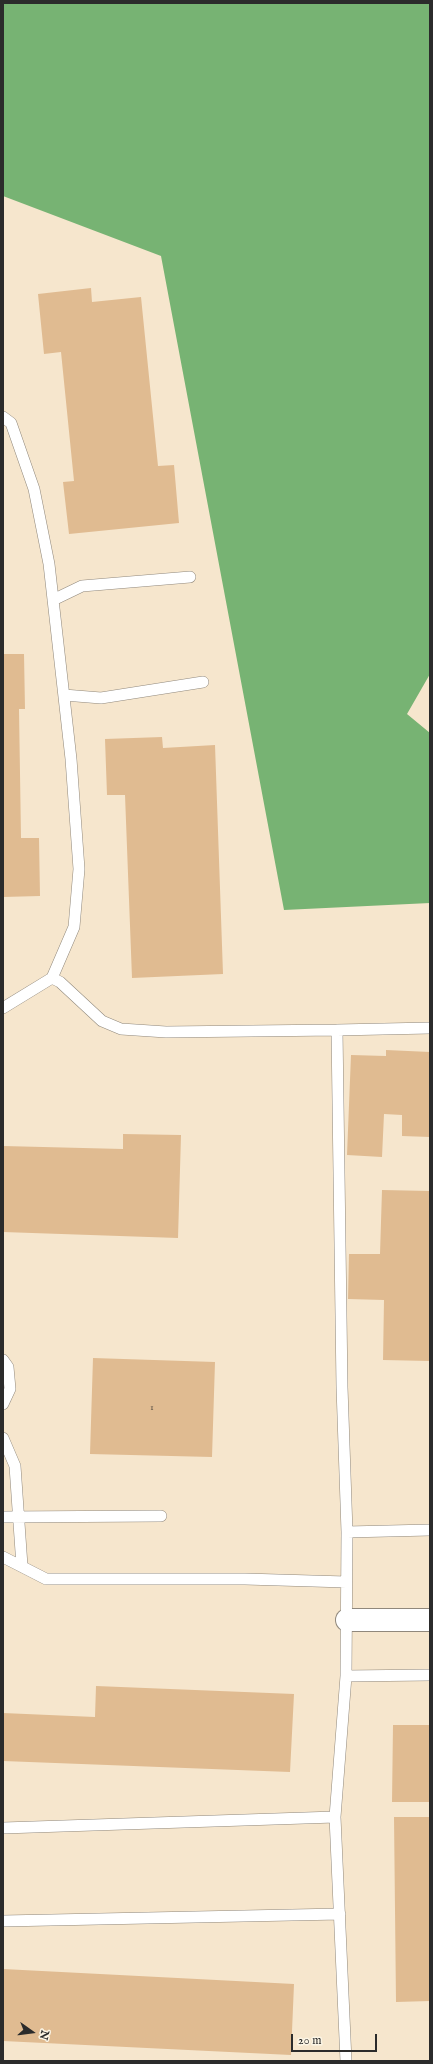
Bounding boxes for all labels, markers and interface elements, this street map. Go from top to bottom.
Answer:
house number: 1 [150,1403,154,1413]
north arrow [12,2012,52,2052]
scale bar [293,2026,379,2052]
text: N [36,2029,52,2041]
text: 20 m [298,2033,321,2048]

